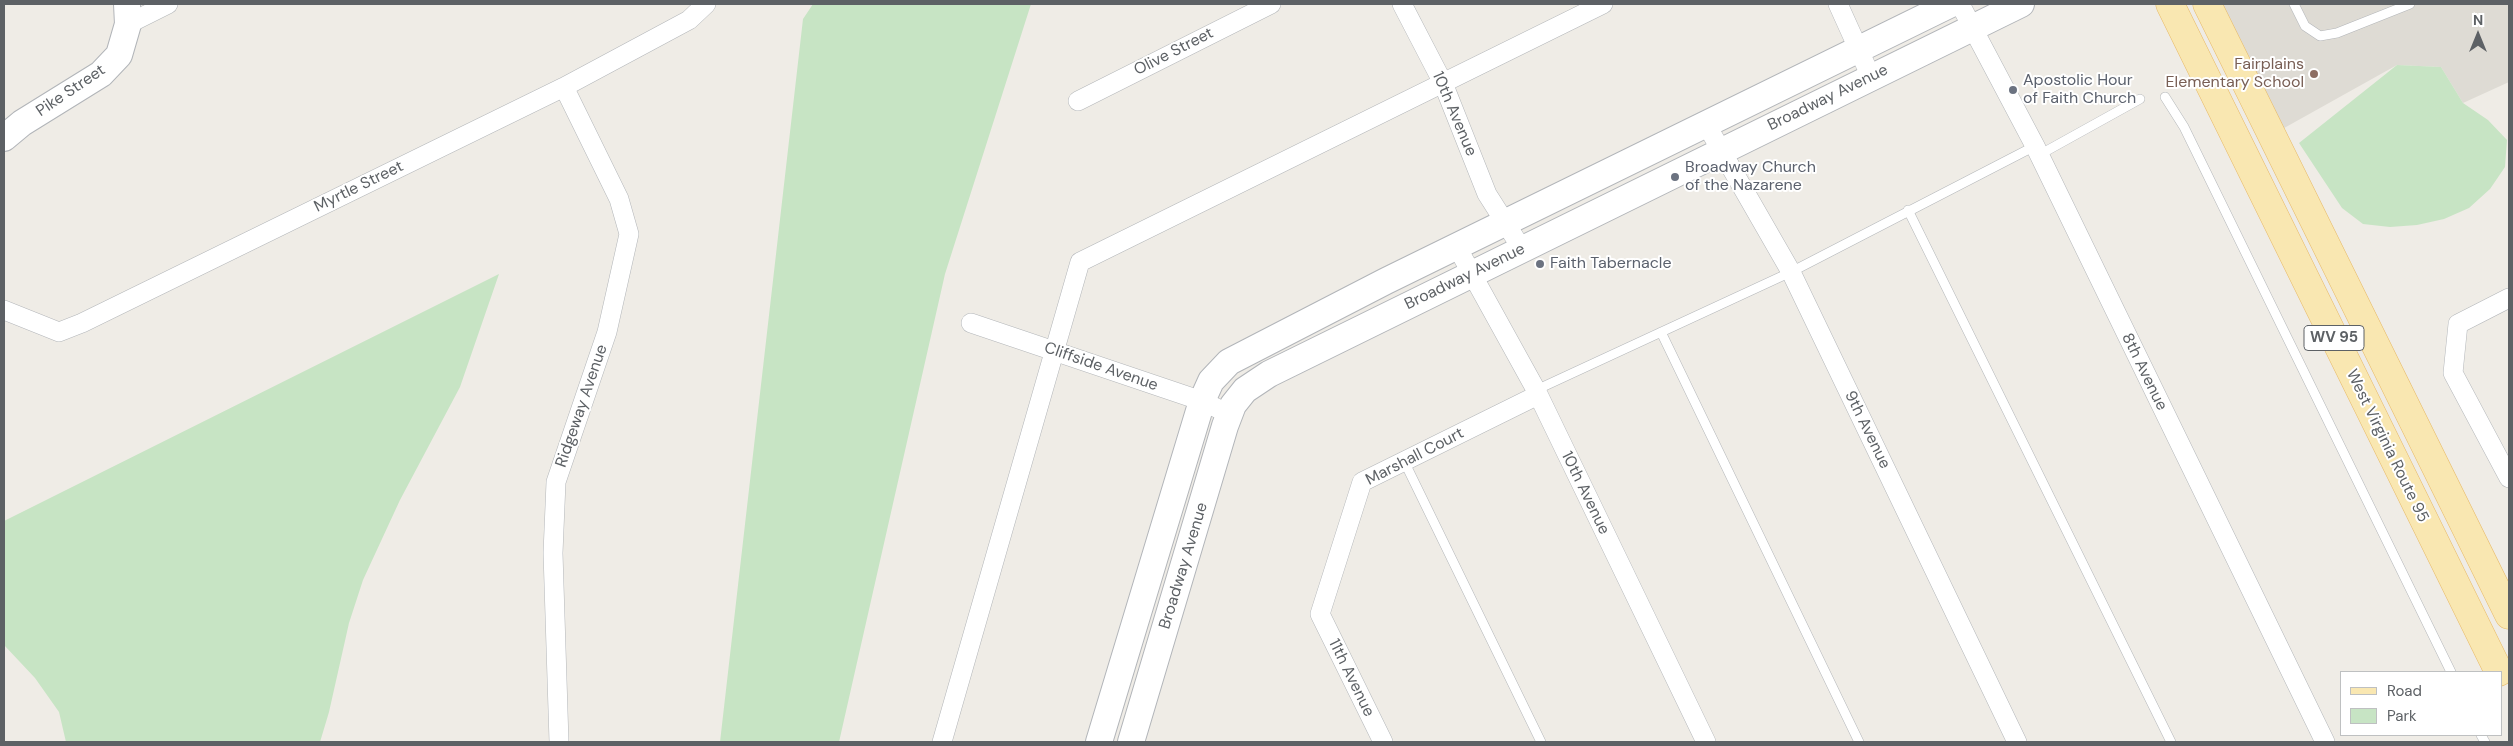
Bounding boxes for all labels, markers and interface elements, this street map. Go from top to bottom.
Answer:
north arrow [2453,10,2503,60]
text: N [2473,11,2483,29]
street label: Olive Street [1131,24,1217,80]
place label: Fairplains Elementary School [2166,55,2304,93]
street label: Pike Street [33,61,109,121]
street label: Broadway Avenue [1765,61,1891,135]
marker: Fairplains Elementary School [2308,68,2320,80]
street label: 10th Avenue [1428,69,1480,159]
place label: Apostolic Hour of Faith Church [2023,71,2136,109]
marker: Apostolic Hour of Faith Church [2007,84,2019,96]
street label: Myrtle Street [311,157,407,217]
place label: Broadway Church of the Nazarene [1685,158,1816,196]
marker: Broadway Church of the Nazarene [1669,171,1681,183]
street label: Broadway Avenue [1402,240,1528,314]
place label: Faith Tabernacle [1550,254,1672,274]
marker: Faith Tabernacle [1534,258,1546,270]
road number: WV 95 [2304,326,2364,350]
street label: 8th Avenue [2117,330,2171,414]
street label: Cliffside Avenue [1042,339,1160,395]
street label: Ridgeway Avenue [552,342,612,470]
street label: West Virginia Route 95 [2342,366,2432,526]
street label: 9th Avenue [1840,388,1894,472]
street label: Marshall Court [1363,424,1467,490]
street label: 10th Avenue [1557,448,1613,538]
street label: Broadway Avenue [1156,500,1212,632]
street label: 11th Avenue [1324,636,1378,720]
legend [2340,671,2503,736]
text: Road [2387,681,2422,701]
text: Park [2387,706,2417,726]

